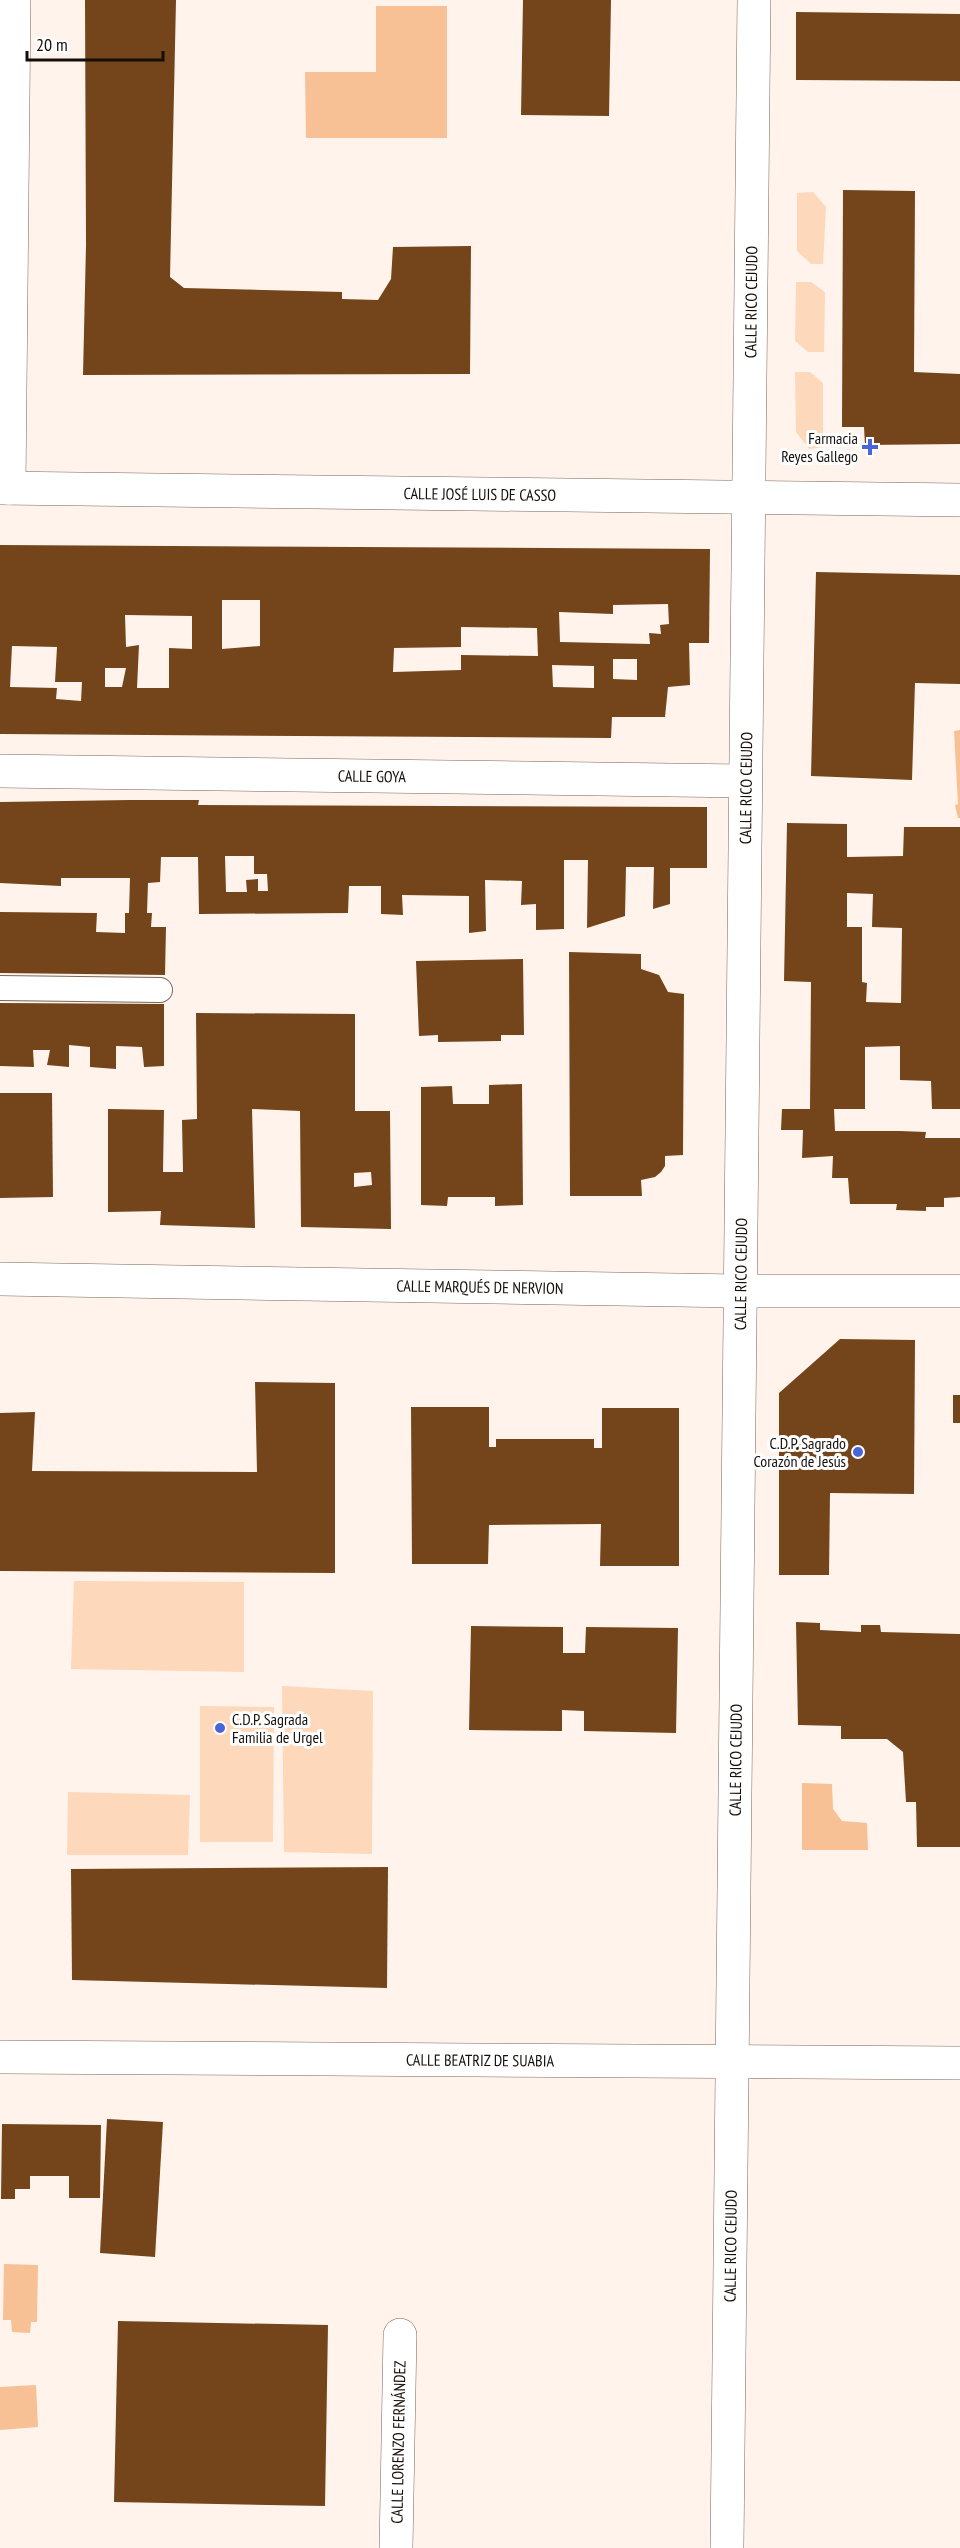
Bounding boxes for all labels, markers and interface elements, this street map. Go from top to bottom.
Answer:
scale bar [27,24,164,62]
text: 20 m [36,33,68,56]
street label: CALLE RICO CEJUDO [740,246,761,358]
place label: Farmacia Reyes Gallego [781,428,858,466]
marker: Farmacia Reyes Gallego [863,440,877,454]
street label: CALLE JOSÉ LUIS DE CASSO [404,483,557,505]
street label: CALLE RICO CEJUDO [735,732,756,844]
street label: CALLE GOYA [338,766,407,786]
street label: CALLE RICO CEJUDO [730,1218,751,1330]
street label: CALLE MARQUÉS DE NERVION [396,1275,564,1298]
place label: C.D.P. Sagrado Corazón de Jesús [753,1433,846,1471]
marker: C.D.P. Sagrado Corazón de Jesús [851,1445,865,1459]
street label: CALLE RICO CEJUDO [725,1704,746,1816]
place label: C.D.P. Sagrada Familia de Urgel [232,1709,323,1747]
marker: C.D.P. Sagrada Familia de Urgel [213,1721,227,1735]
street label: CALLE BEATRIZ DE SUABIA [406,2050,554,2070]
street label: CALLE RICO CEJUDO [720,2190,741,2302]
street label: CALLE LORENZO FERNÁNDEZ [386,2360,410,2524]

